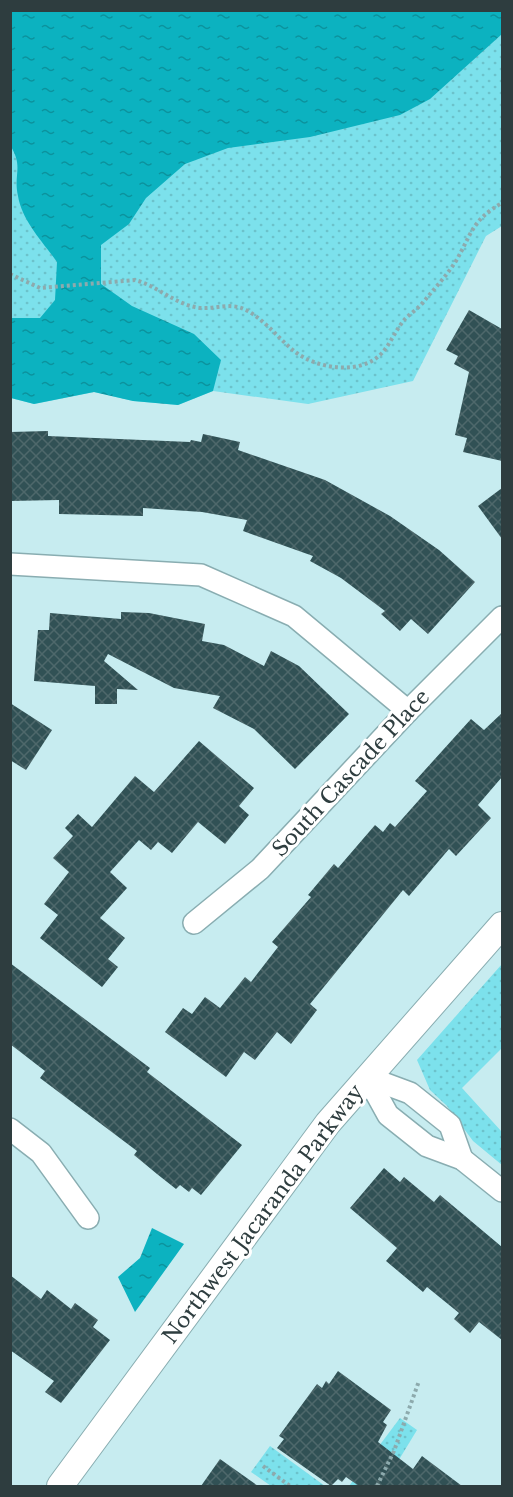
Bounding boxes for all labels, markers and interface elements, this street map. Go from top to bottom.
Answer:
street label: South Cascade Place [267,684,435,862]
street label: Northwest Jacaranda Parkway [157,1079,369,1349]

